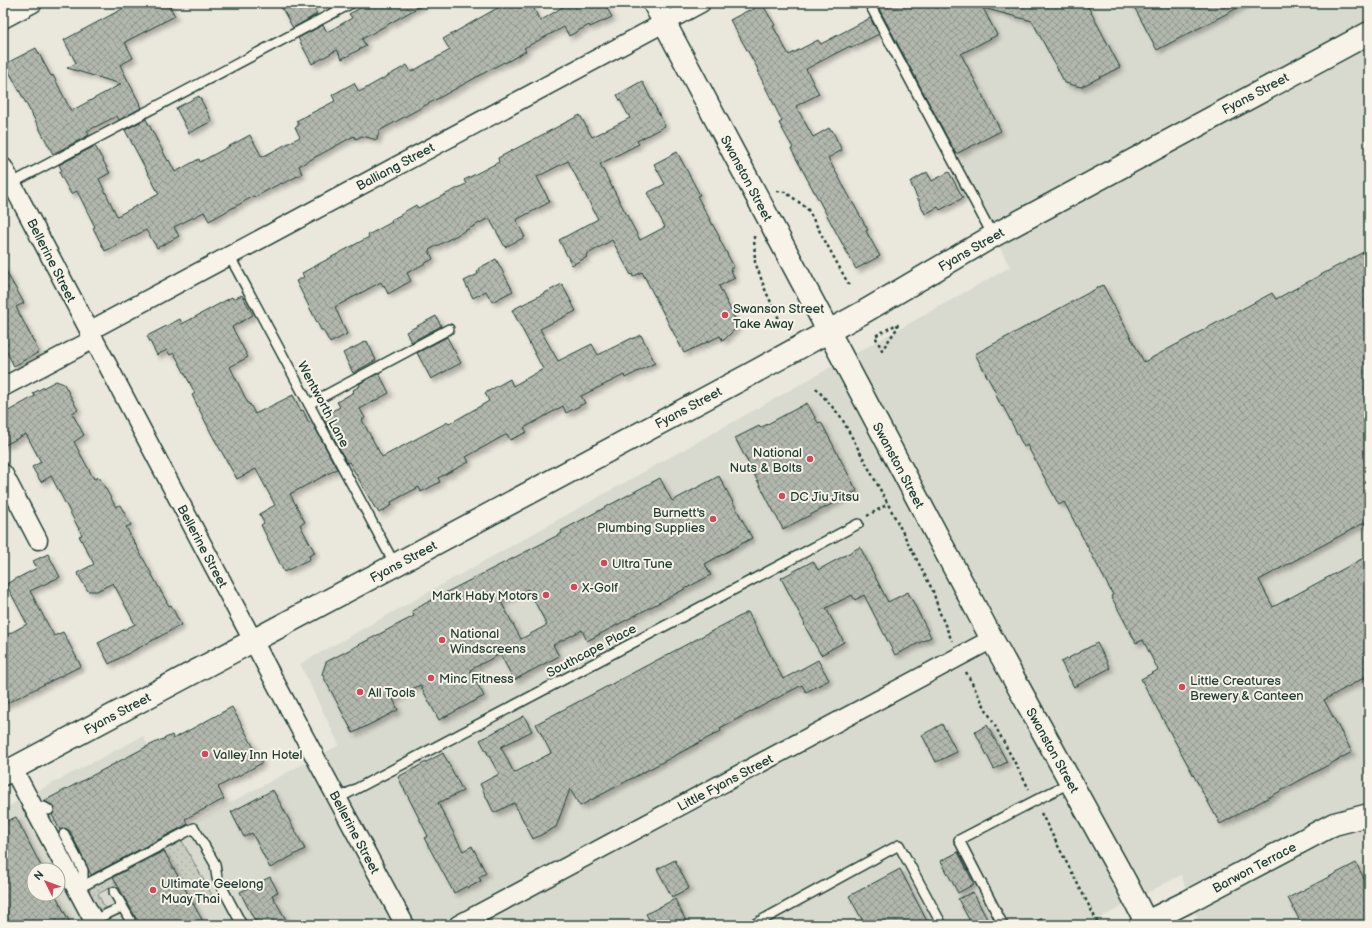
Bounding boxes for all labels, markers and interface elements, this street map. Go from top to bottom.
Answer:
street label: Fyans Street [1219,70,1292,118]
street label: Swanston Street [717,133,775,224]
street label: Balliang Street [354,140,437,194]
street label: Bellerine Street [23,216,79,305]
street label: Fyans Street [936,225,1007,275]
place label: Swanson Street Take Away [733,301,824,332]
marker: Swanson Street Take Away [720,310,730,320]
street label: Wentworth Lane [294,359,353,450]
street label: Fyans Street [652,384,725,432]
street label: Swanston Street [869,420,927,511]
place label: National Nuts & Bolts [730,445,803,476]
marker: National Nuts & Bolts [805,454,815,464]
place label: DC Jiu Jitsu [790,489,859,505]
marker: DC Jiu Jitsu [777,491,787,501]
street label: Bellerine Street [174,502,231,591]
place label: Burnett's Plumbing Supplies [597,505,706,536]
marker: Burnett's Plumbing Supplies [708,514,718,524]
street label: Fyans Street [367,538,440,586]
place label: Ultra Tune [612,556,673,572]
marker: Ultra Tune [599,558,609,568]
place label: X-Golf [581,580,618,596]
marker: X-Golf [569,582,579,592]
place label: Mark Haby Motors [432,588,539,604]
marker: Mark Haby Motors [541,590,551,600]
street label: Southcape Place [544,620,639,681]
place label: National Windscreens [450,626,527,657]
marker: National Windscreens [437,635,447,645]
place label: Minc Fitness [439,671,514,687]
marker: Minc Fitness [426,673,436,683]
place label: Little Creatures Brewery & Canteen [1190,673,1304,704]
marker: Little Creatures Brewery & Canteen [1177,682,1187,692]
place label: All Tools [368,685,416,701]
marker: All Tools [355,687,365,697]
street label: Fyans Street [81,690,154,738]
street label: Swanston Street [1022,705,1082,796]
place label: Valley Inn Hotel [213,747,302,763]
marker: Valley Inn Hotel [200,749,210,759]
street label: Little Fyans Street [675,751,776,815]
street label: Bellerine Street [326,788,383,877]
street label: Barwon Terrace [1210,839,1299,897]
north arrow [26,862,66,902]
text: N [31,868,47,883]
place label: Ultimate Geelong Muay Thai [161,876,264,907]
marker: Ultimate Geelong Muay Thai [148,885,158,895]

